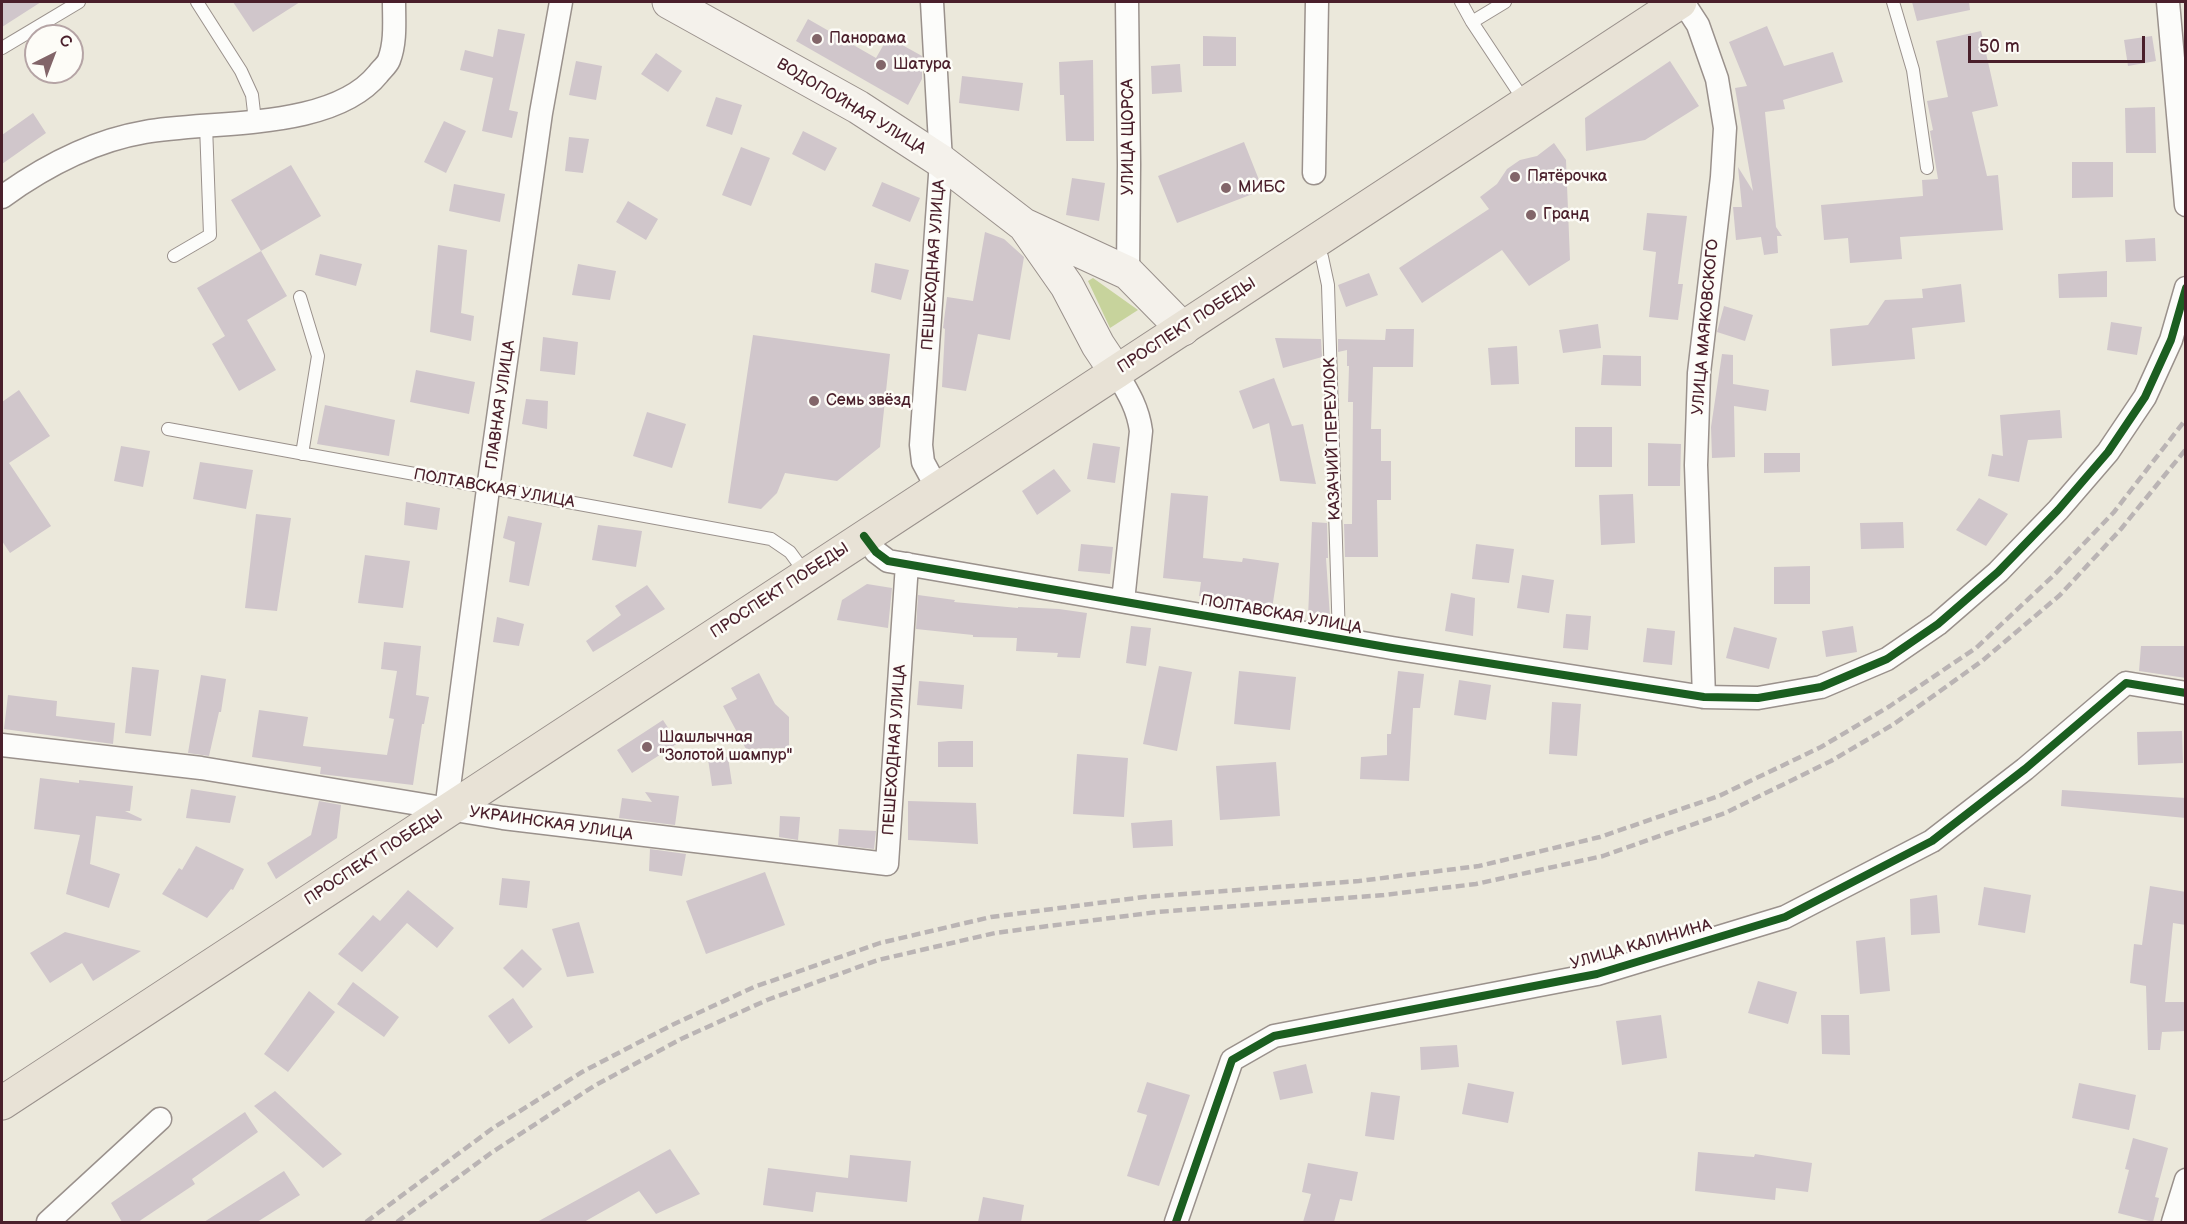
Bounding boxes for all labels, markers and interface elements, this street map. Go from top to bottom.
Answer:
north arrow [24,24,84,84]
scale bar [1971,24,2148,62]
place label: Панорама [829,29,906,49]
text: С [55,31,76,53]
marker: Панорама [810,32,824,46]
text: 50 m [1979,36,2020,57]
street label: ВОДОПОЙНАЯ УЛИЦА [773,55,929,159]
place label: Шатура [893,55,951,75]
marker: Шатура [874,58,888,72]
street label: УЛИЦА ЩОРСА [1119,79,1139,195]
place label: Пятёрочка [1527,167,1607,187]
marker: Пятёрочка [1508,170,1522,184]
place label: МИБС [1238,178,1285,198]
street label: ПЕШЕХОДНАЯ УЛИЦА [918,179,950,351]
marker: МИБС [1219,181,1233,195]
place label: Гранд [1543,205,1589,225]
marker: Гранд [1524,208,1538,222]
street label: УЛИЦА МАЯКОВСКОГО [1689,238,1723,416]
street label: ПРОСПЕКТ ПОБЕДЫ [1114,274,1260,378]
street label: ГЛАВНАЯ УЛИЦА [482,339,520,471]
street label: КАЗАЧИЙ ПЕРЕУЛОК [1321,357,1345,521]
place label: Семь звёзд [826,391,911,411]
marker: Семь звёзд [807,394,821,408]
street label: ПОЛТАВСКАЯ УЛИЦА [412,465,576,513]
street label: ПРОСПЕКТ ПОБЕДЫ [707,539,853,643]
street label: ПОЛТАВСКАЯ УЛИЦА [1199,591,1363,639]
street label: ПЕШЕХОДНАЯ УЛИЦА [879,664,911,836]
place label: Шашлычная "Золотой шампур" [659,728,793,766]
marker: Шашлычная "Золотой шампур" [640,740,654,754]
street label: УКРАИНСКАЯ УЛИЦА [468,803,634,845]
street label: ПРОСПЕКТ ПОБЕДЫ [301,806,447,910]
street label: УЛИЦА КАЛИНИНА [1568,916,1714,974]

